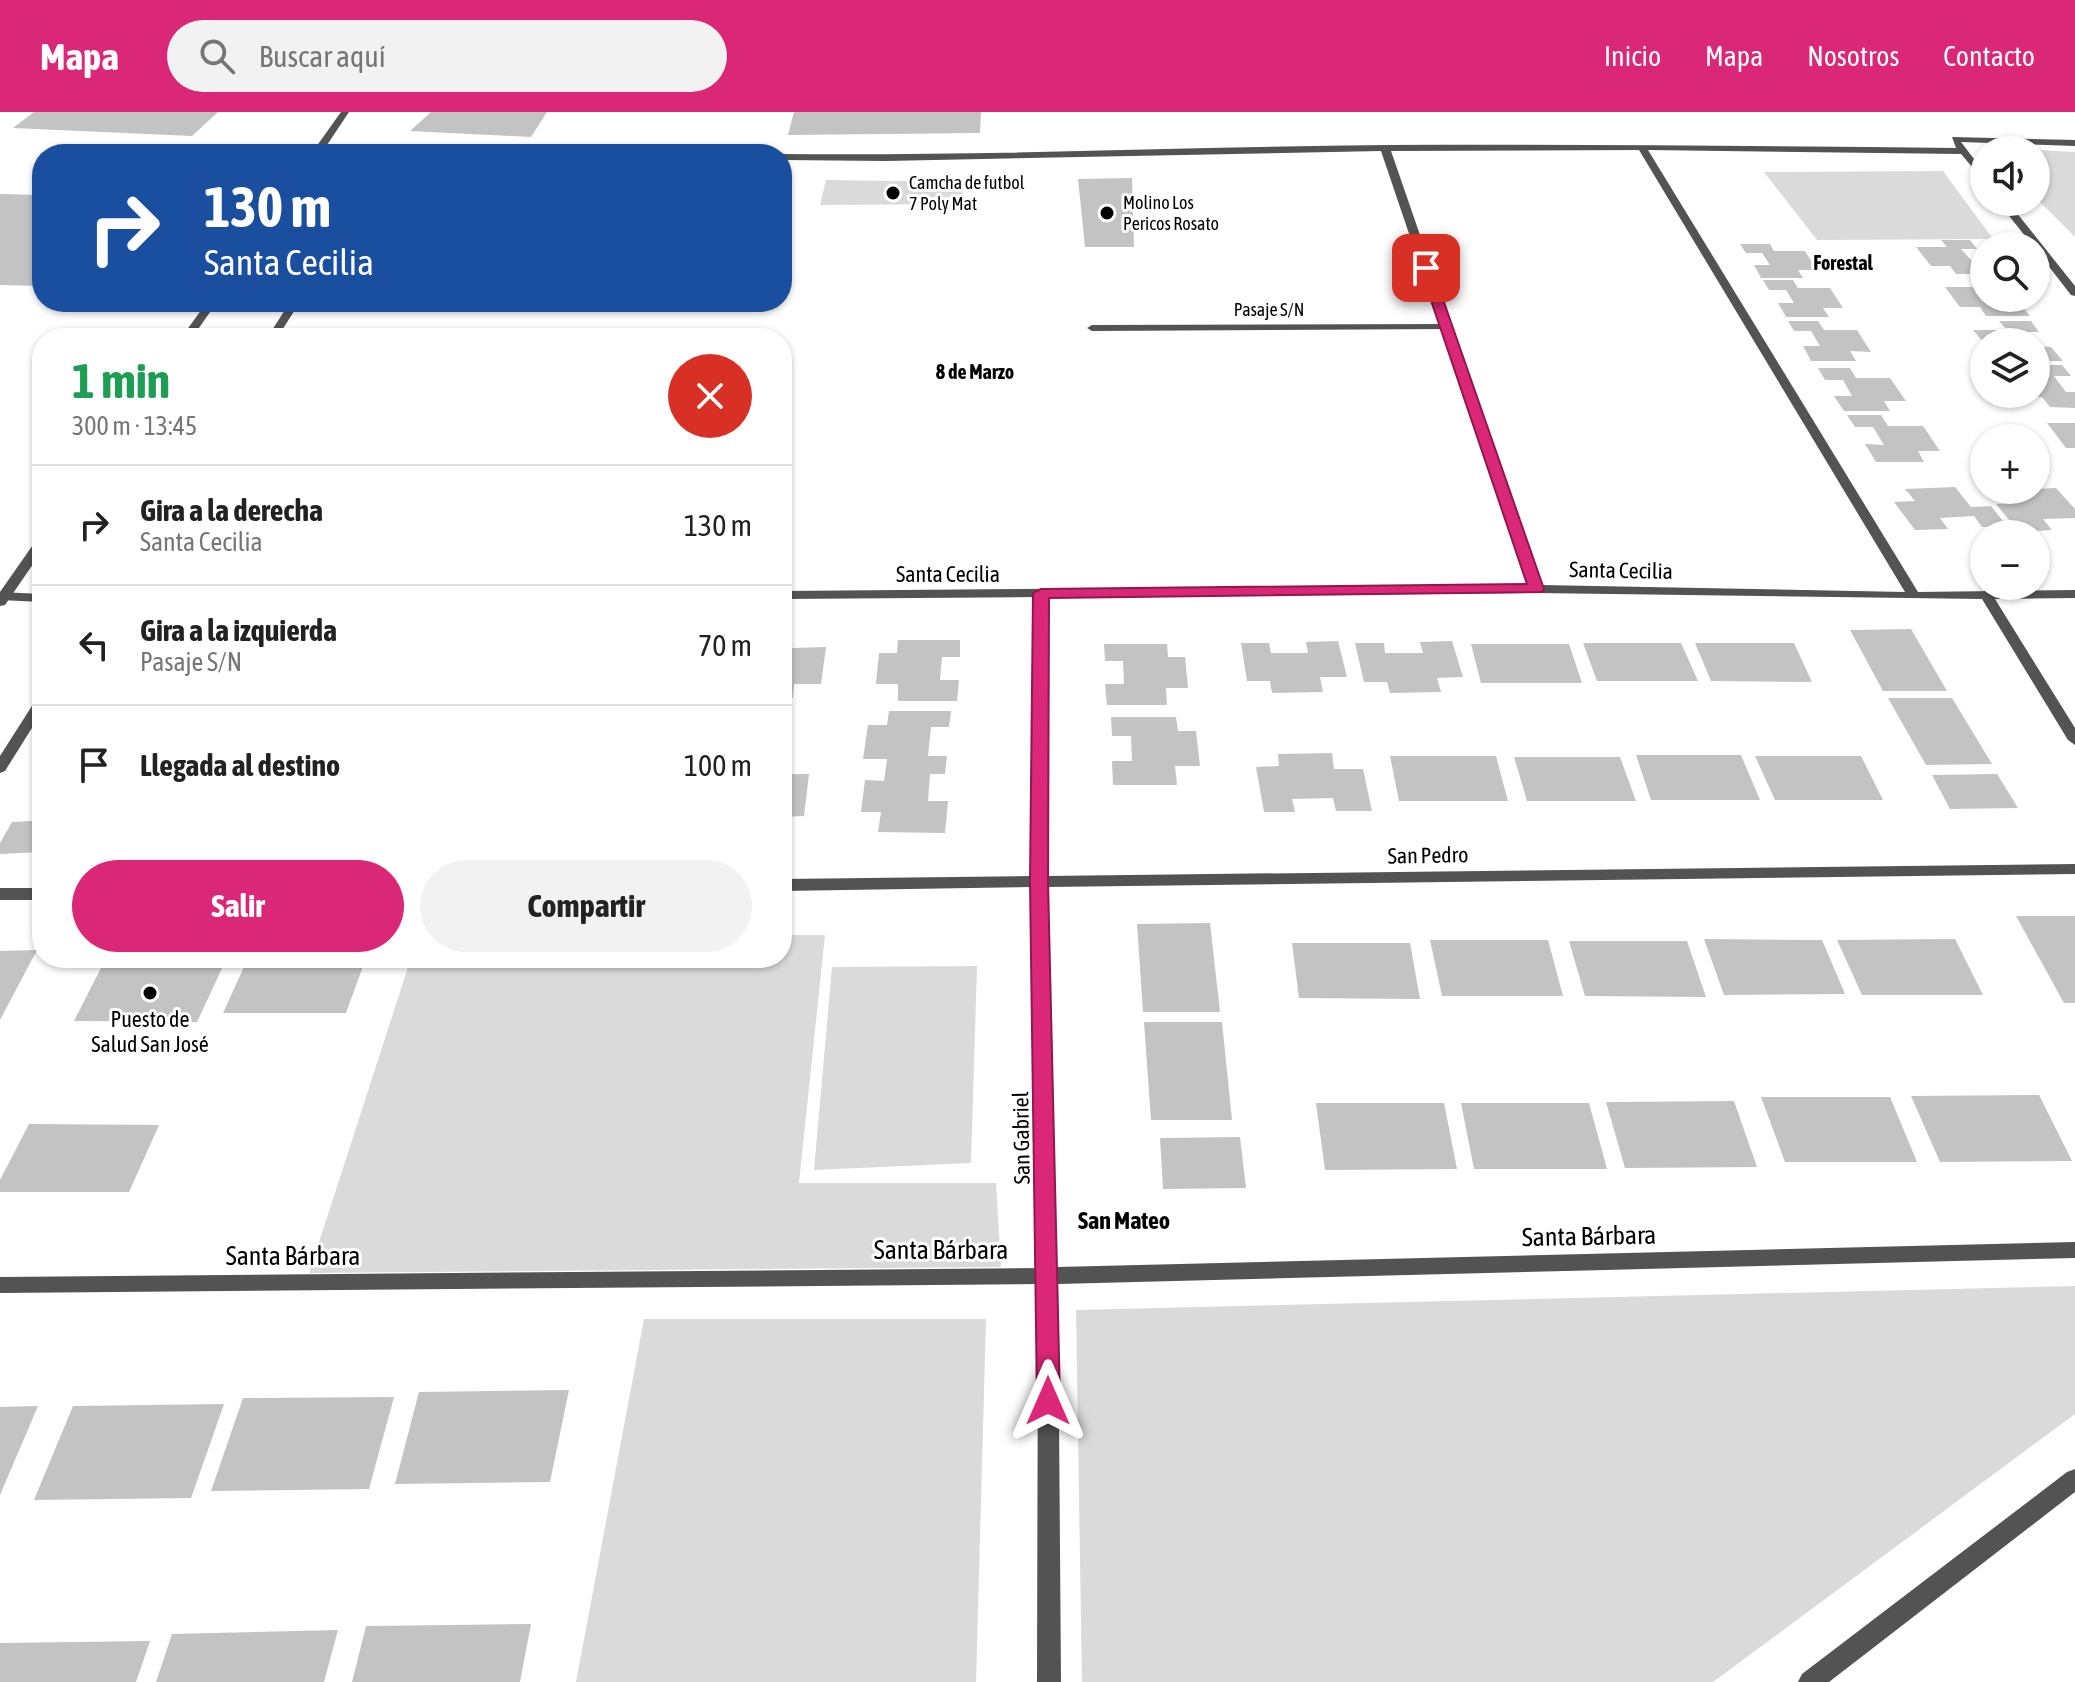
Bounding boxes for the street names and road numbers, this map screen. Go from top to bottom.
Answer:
street label: Pasaje S/N [1234,299,1304,320]
street label: Santa Cecilia [1569,556,1673,584]
street label: Santa Cecilia [896,561,1000,587]
street label: San Pedro [1387,841,1469,869]
street label: San Gabriel [1007,1091,1035,1185]
street label: Santa Bárbara [1521,1220,1657,1252]
street label: Santa Bárbara [874,1235,1008,1265]
street label: Santa Bárbara [226,1241,360,1271]

